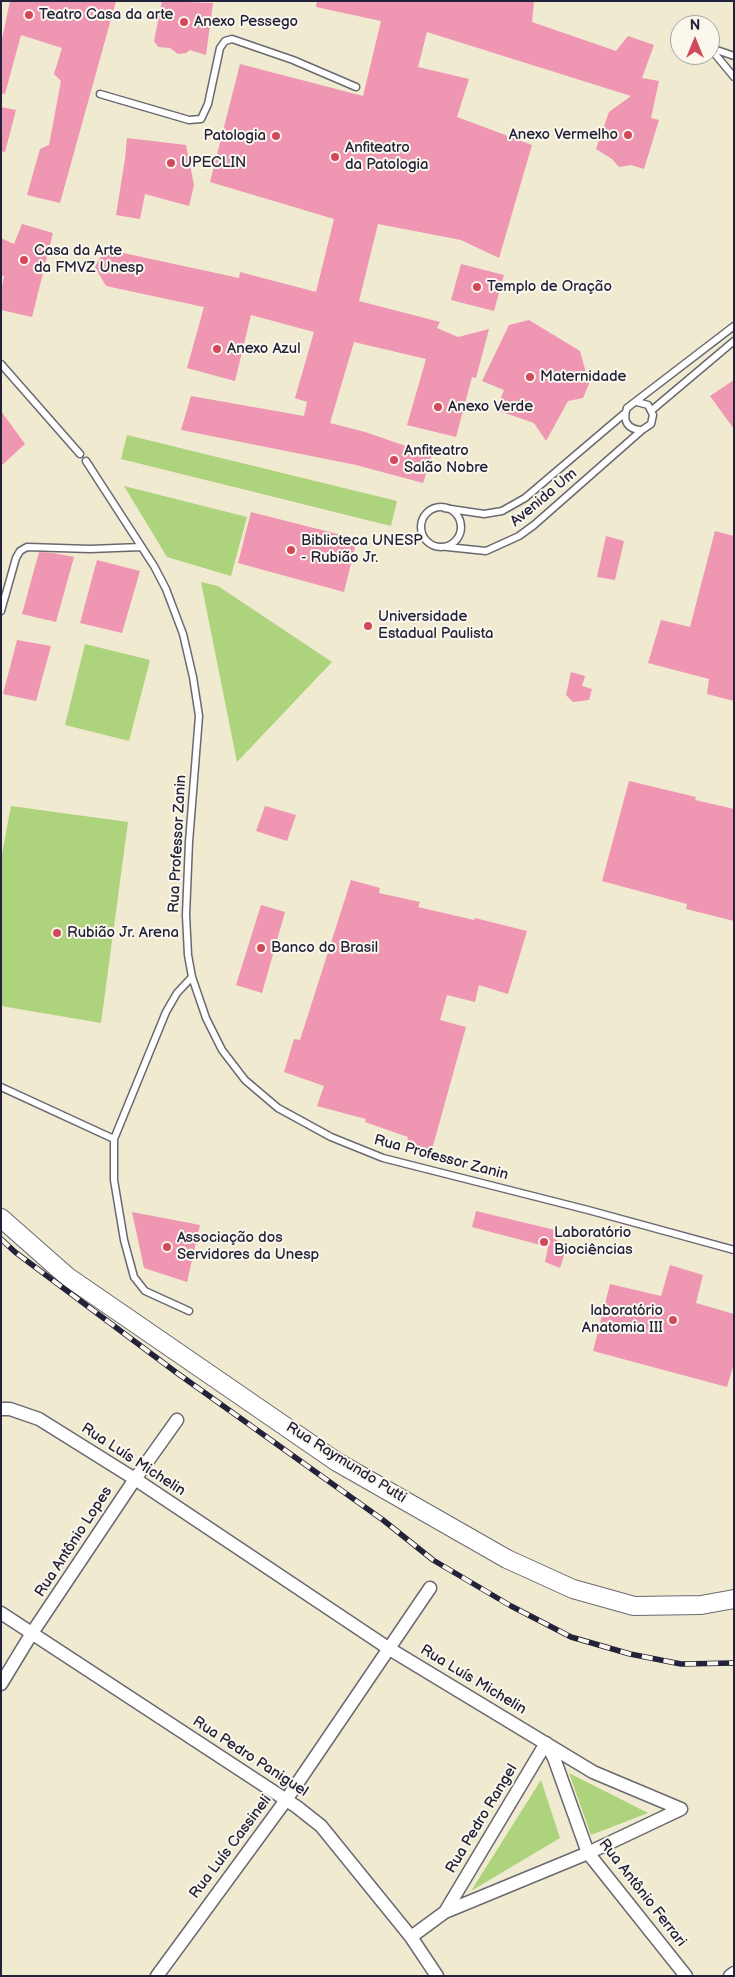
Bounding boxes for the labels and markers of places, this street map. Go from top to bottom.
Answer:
place label: Teatro Casa da arte [39,6,173,24]
marker: Teatro Casa da arte [23,9,35,21]
place label: Anexo Pessego [194,13,298,31]
marker: Anexo Pessego [178,16,190,28]
place label: Anexo Vermelho [509,126,618,144]
place label: Patologia [204,127,266,145]
marker: Anexo Vermelho [622,129,634,141]
marker: Patologia [270,130,282,142]
place label: Anfiteatro da Patologia [345,139,429,174]
marker: Anfiteatro da Patologia [329,151,341,163]
place label: UPECLIN [181,154,246,172]
marker: UPECLIN [165,157,177,169]
place label: Casa da Arte da FMVZ Unesp [34,242,144,277]
marker: Casa da Arte da FMVZ Unesp [18,254,30,266]
place label: Templo de Oração [487,278,612,296]
marker: Templo de Oração [471,281,483,293]
place label: Anexo Azul [227,340,300,358]
marker: Anexo Azul [211,343,223,355]
place label: Maternidade [540,368,626,386]
marker: Maternidade [524,371,536,383]
place label: Anexo Verde [448,398,533,416]
marker: Anexo Verde [432,401,444,413]
place label: Anfiteatro Salão Nobre [404,442,488,477]
marker: Anfiteatro Salão Nobre [388,454,400,466]
place label: Biblioteca UNESP - Rubião Jr. [301,532,423,567]
marker: Biblioteca UNESP - Rubião Jr. [285,544,297,556]
place label: Universidade Estadual Paulista [378,608,493,643]
marker: Universidade Estadual Paulista [362,620,374,632]
place label: Rubião Jr. Arena [67,924,179,942]
marker: Rubião Jr. Arena [51,927,63,939]
place label: Banco do Brasil [271,939,378,957]
marker: Banco do Brasil [255,942,267,954]
place label: Laboratório Biociências [554,1224,633,1259]
place label: Associação dos Servidores da Unesp [177,1229,319,1264]
marker: Laboratório Biociências [538,1236,550,1248]
marker: Associação dos Servidores da Unesp [161,1241,173,1253]
place label: laboratório Anatomia III [582,1302,663,1337]
marker: laboratório Anatomia III [667,1314,679,1326]

